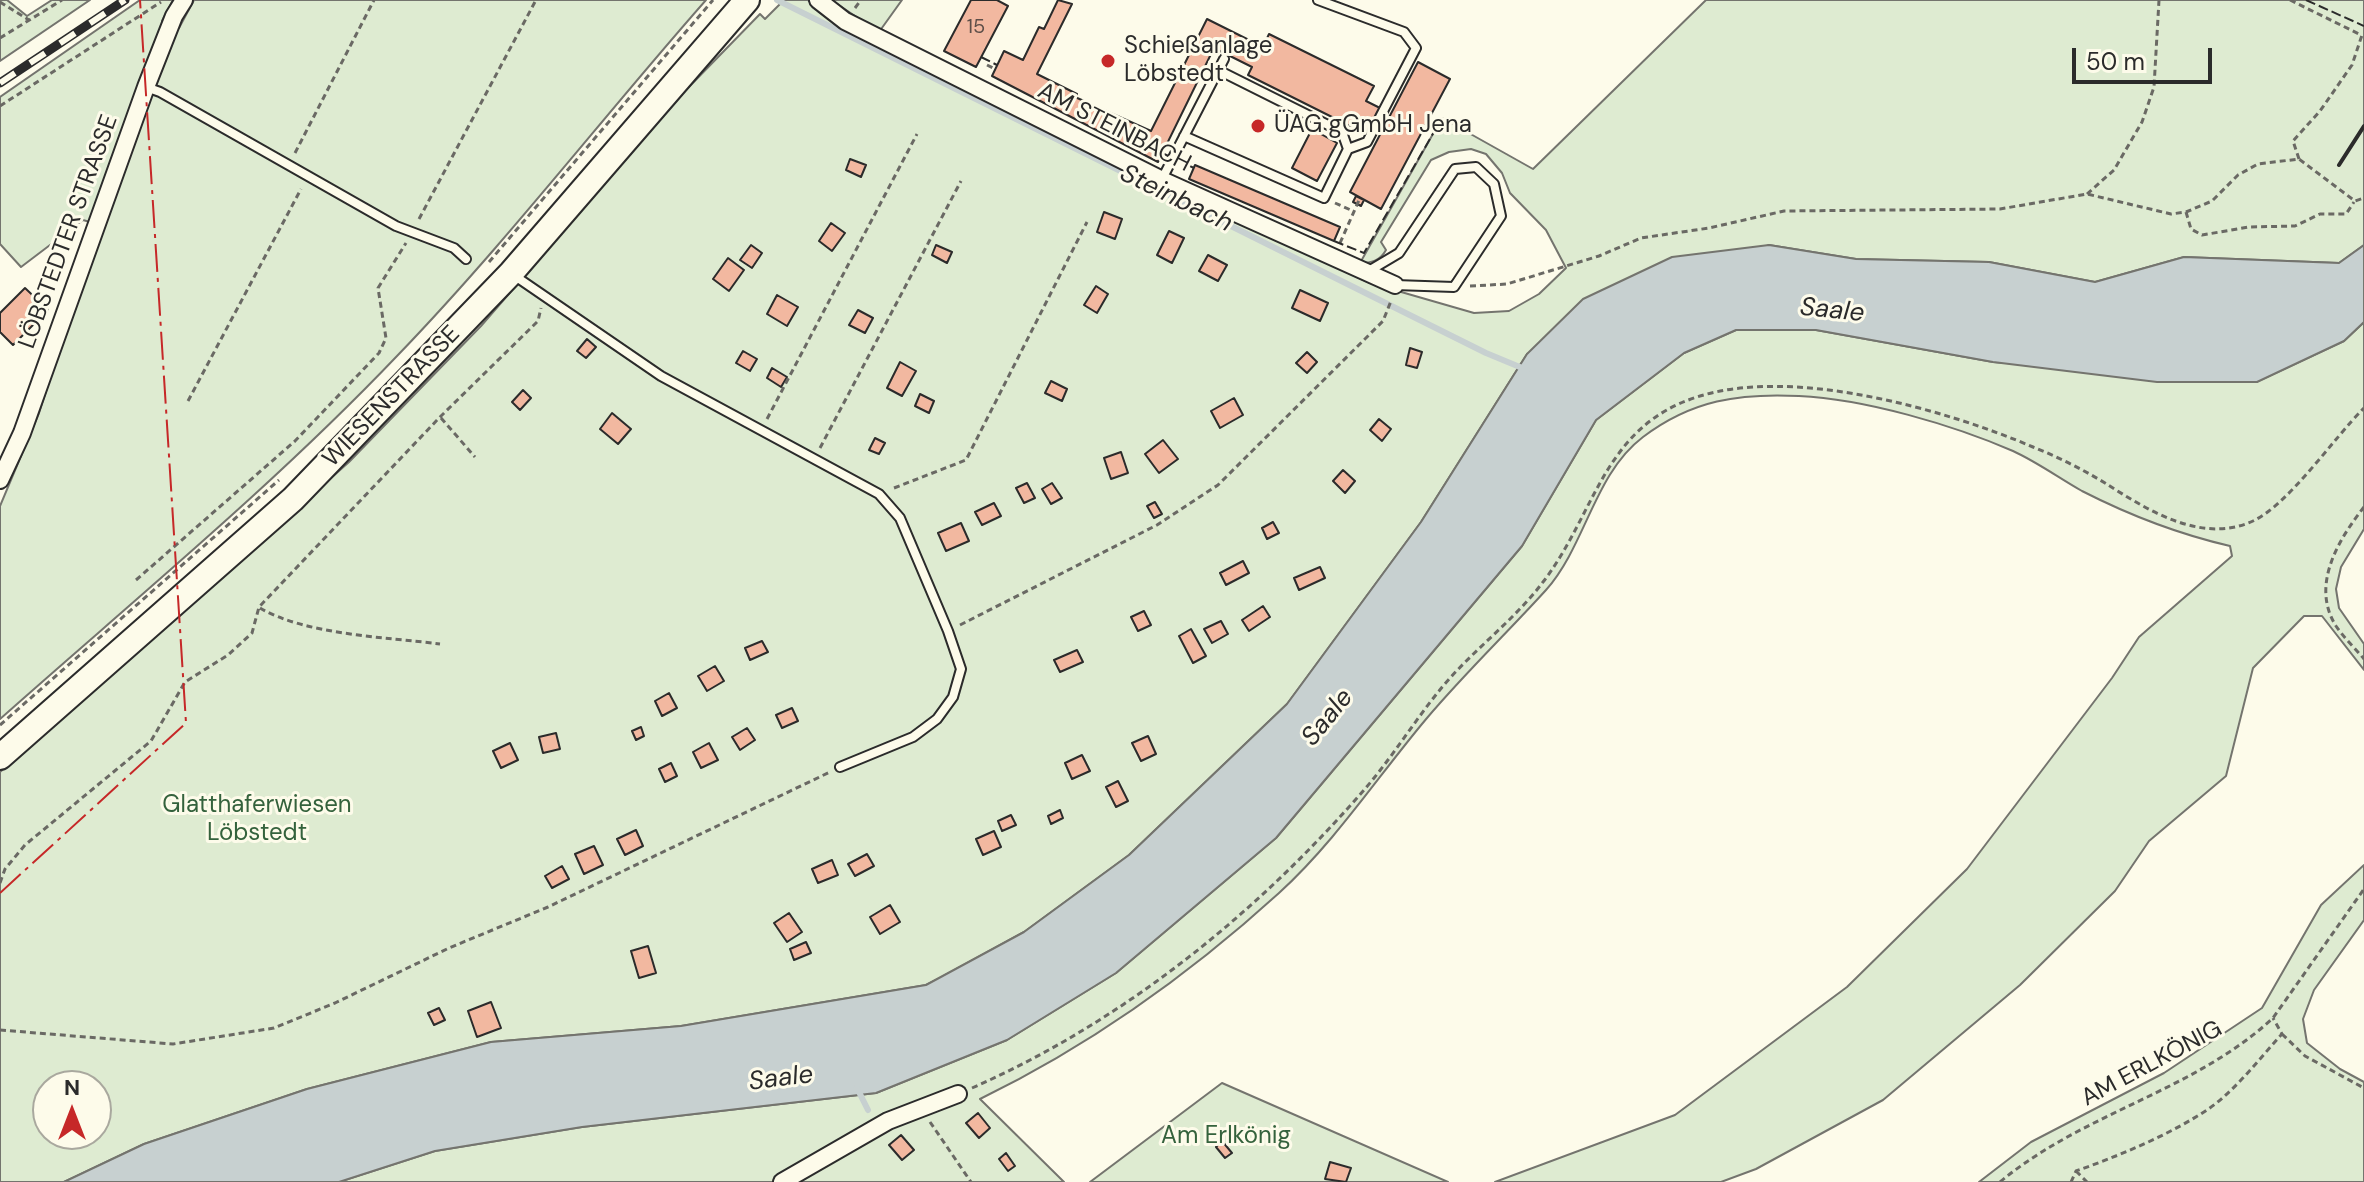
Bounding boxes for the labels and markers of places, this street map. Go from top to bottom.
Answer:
place label: Schießanlage Löbstedt [1124,33,1272,89]
marker: Schießanlage Löbstedt [1099,52,1117,70]
place label: ÜAG gGmbH Jena [1274,112,1472,140]
marker: ÜAG gGmbH Jena [1249,117,1267,135]

